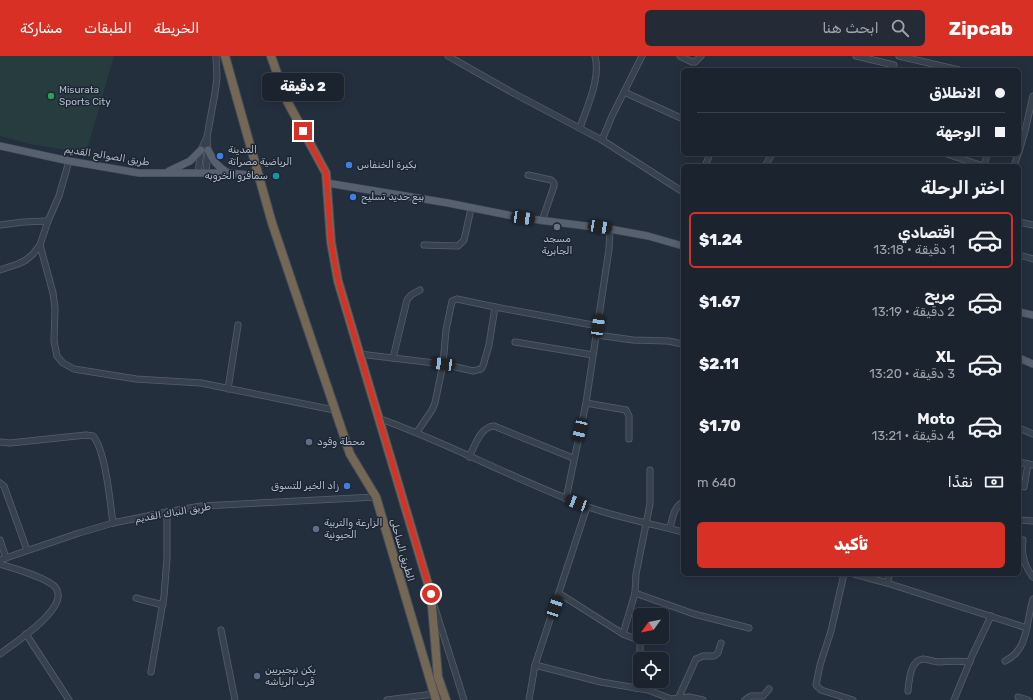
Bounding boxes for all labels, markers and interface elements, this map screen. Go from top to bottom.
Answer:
search box [645,10,925,46]
icon: search [889,17,911,39]
text: Zipcab [949,17,1013,40]
text: ابحث هنا [822,19,879,37]
text: مشاركة [20,20,62,37]
text: الطبقات [84,20,132,37]
text: الخريطة [154,20,199,37]
callout: 2 دقيقة [262,73,344,101]
text: 2 دقيقة [280,79,326,94]
place label: Misurata Sports City [59,84,111,108]
text: الانطلاق [929,84,981,102]
marker: Misurata Sports City [46,91,56,101]
route end [294,122,312,140]
text: الوجهة [936,123,981,141]
street label: طريق الصوالح القديم [63,143,150,170]
place label: المدينة الرياضية مصراتة [228,144,292,168]
marker: المدينة الرياضية مصراتة [215,151,225,161]
place label: بكيرة الخنفاس [357,159,417,171]
marker: بكيرة الخنفاس [344,160,354,170]
place label: سمافرو الخروبه [205,170,268,182]
marker: سمافرو الخروبه [271,171,281,181]
text: اختر الرحلة [921,177,1005,199]
place label: بيع حديد تسليح [361,191,424,204]
marker: بيع حديد تسليح [348,192,358,202]
car [510,210,536,226]
car [587,219,613,235]
marker: مسجد الجابرية [552,222,562,232]
icon: car [967,222,1003,258]
text: اقتصادي [898,224,955,242]
text: $1.24 [699,231,742,249]
place label: مسجد الجابرية [542,233,572,257]
text: 1 دقيقة · 13:18 [874,242,955,257]
icon: car [967,284,1003,320]
text: مريح [924,286,955,304]
text: $1.67 [699,293,740,311]
text: 2 دقيقة · 13:19 [872,304,955,319]
car [590,313,606,339]
icon: car [967,346,1003,382]
text: XL [936,348,955,366]
text: $2.11 [699,355,739,373]
car [430,357,456,371]
text: 3 دقيقة · 13:20 [869,366,955,381]
icon: car [967,408,1003,444]
text: Moto [917,410,955,428]
car [571,417,589,443]
text: $1.70 [699,417,741,435]
text: 4 دقيقة · 13:21 [872,428,955,443]
place label: محطة وقود [317,436,366,448]
marker: محطة وقود [304,437,314,447]
icon: cash [983,471,1005,493]
text: نقدًا [948,473,973,491]
text: 640 m [697,475,736,490]
place label: زاد الخير للتسوق [271,480,339,492]
marker: زاد الخير للتسوق [342,481,352,491]
car [564,493,590,513]
street label: طريق النباك القديم [134,500,212,526]
place label: الزارعة والتربية الحيونية [324,517,382,541]
street label: الطريق الساحلى [387,517,417,583]
button: تأكيد [697,522,1005,568]
marker: الزارعة والتربية الحيونية [311,524,321,534]
route start [422,585,440,603]
car [545,594,565,620]
north arrow [633,608,669,644]
map controls [633,608,669,688]
button: locate [633,652,669,688]
place label: يكن نيجيريين قرب الرياشه [265,664,316,688]
marker: يكن نيجيريين قرب الرياشه [252,671,262,681]

